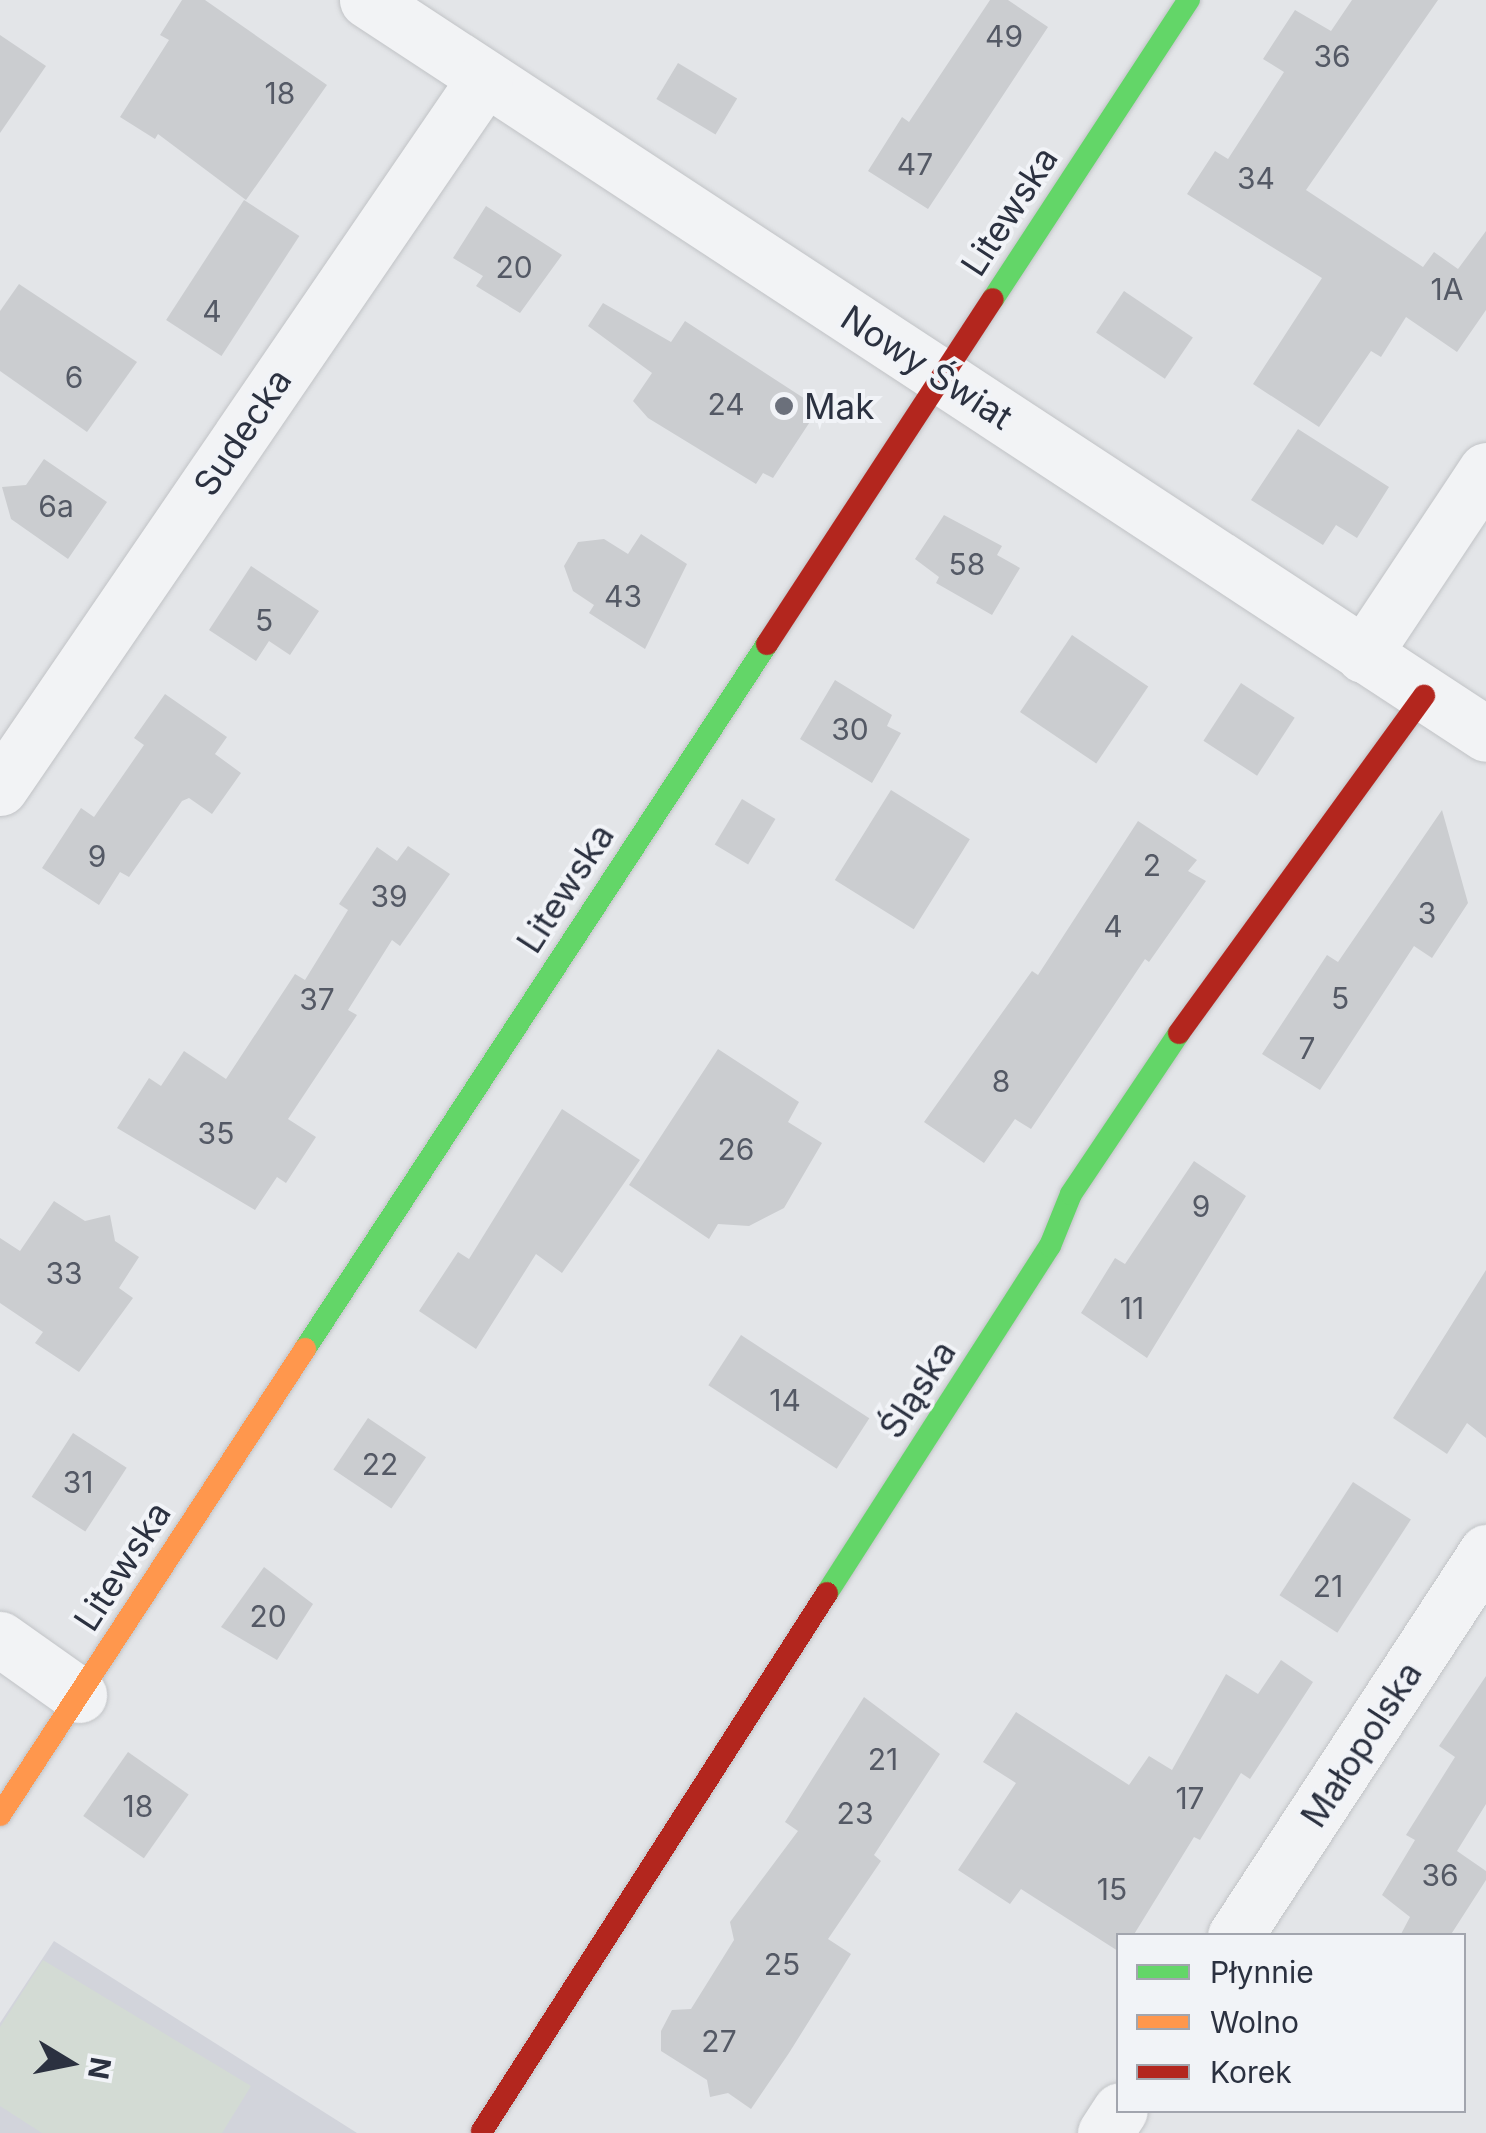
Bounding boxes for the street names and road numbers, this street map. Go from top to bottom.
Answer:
street label: Litewska [952,139,1066,283]
street label: Nowy Świat [834,296,1020,438]
street label: Sudecka [184,361,300,503]
street label: Litewska [508,816,622,960]
street label: Śląska [870,1332,964,1446]
street label: Litewska [65,1494,179,1638]
street label: Małopolska [1292,1653,1430,1835]

